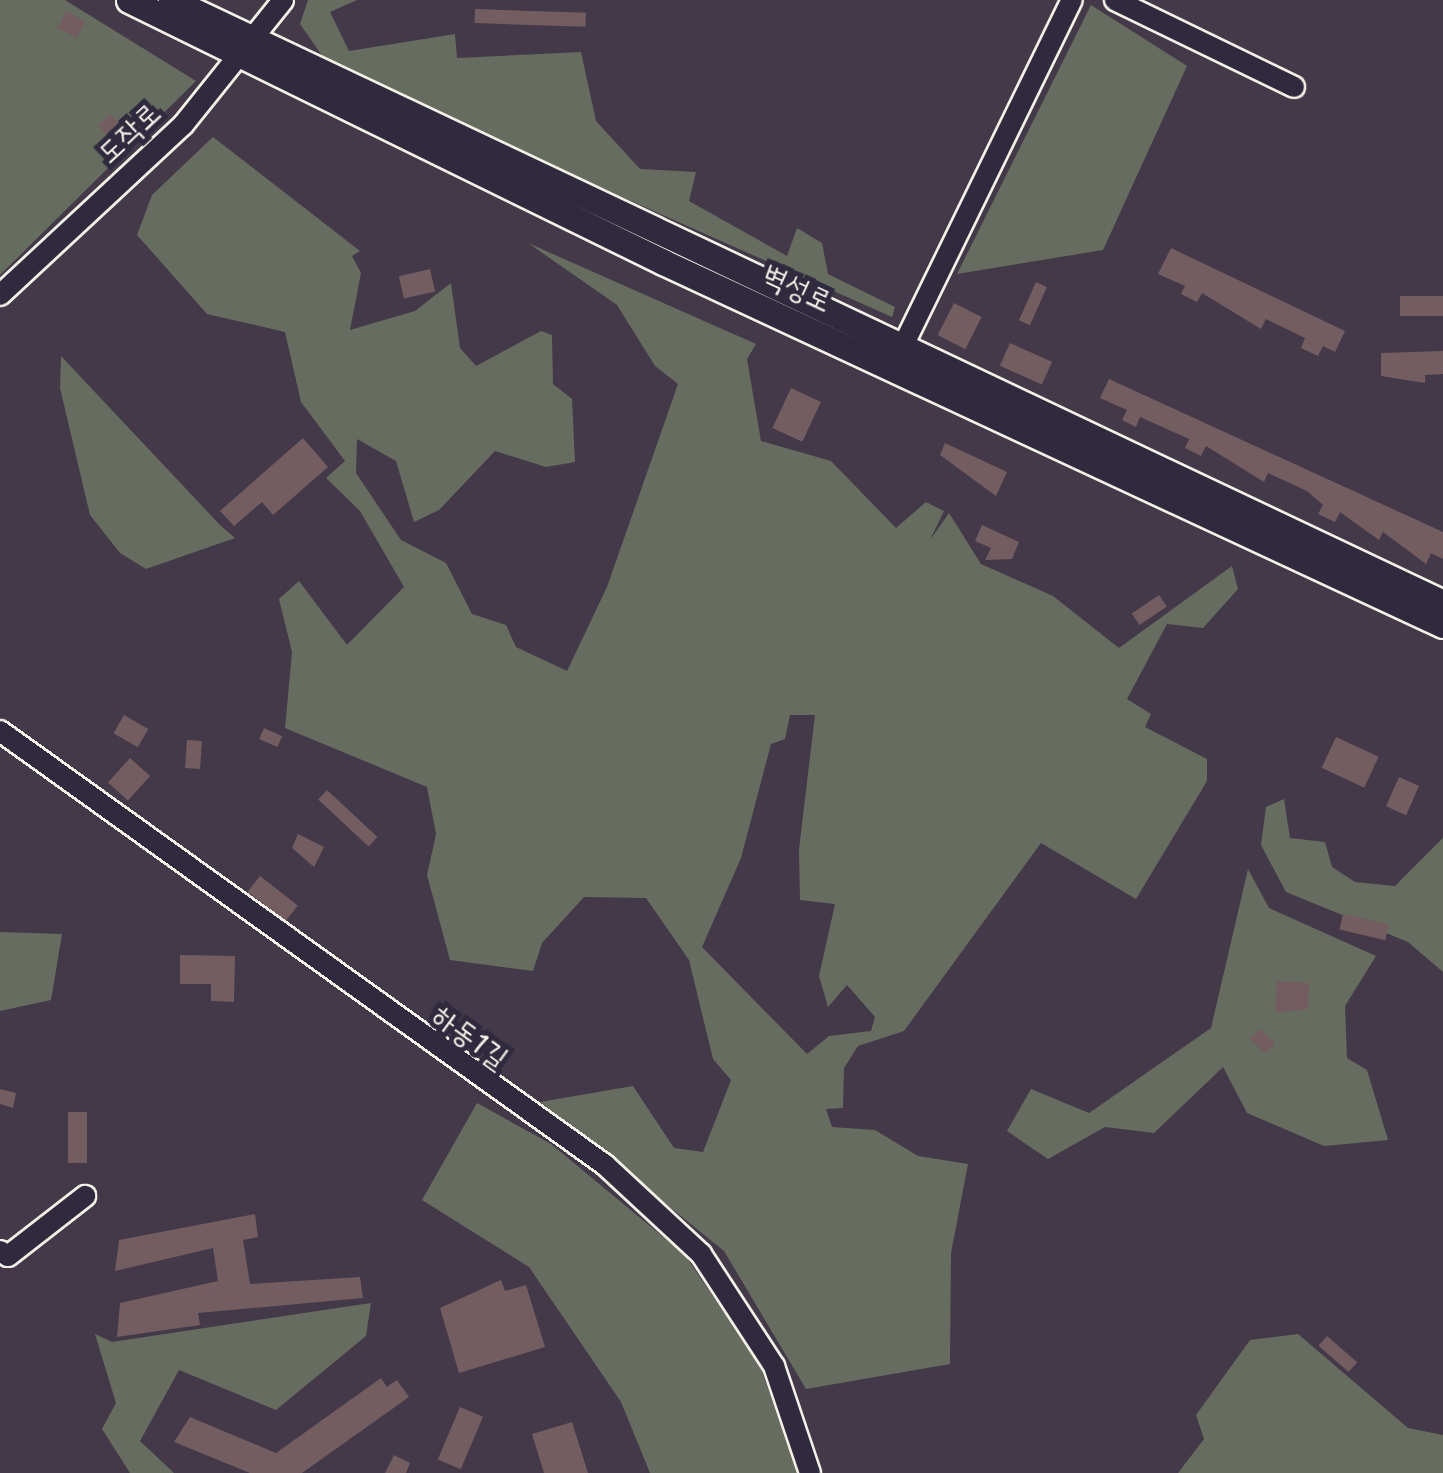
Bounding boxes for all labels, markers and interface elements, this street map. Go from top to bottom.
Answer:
street label: 도작로 [90,95,168,171]
street label: 벽성로 [757,256,837,320]
street label: 하동1길 [425,997,515,1077]

